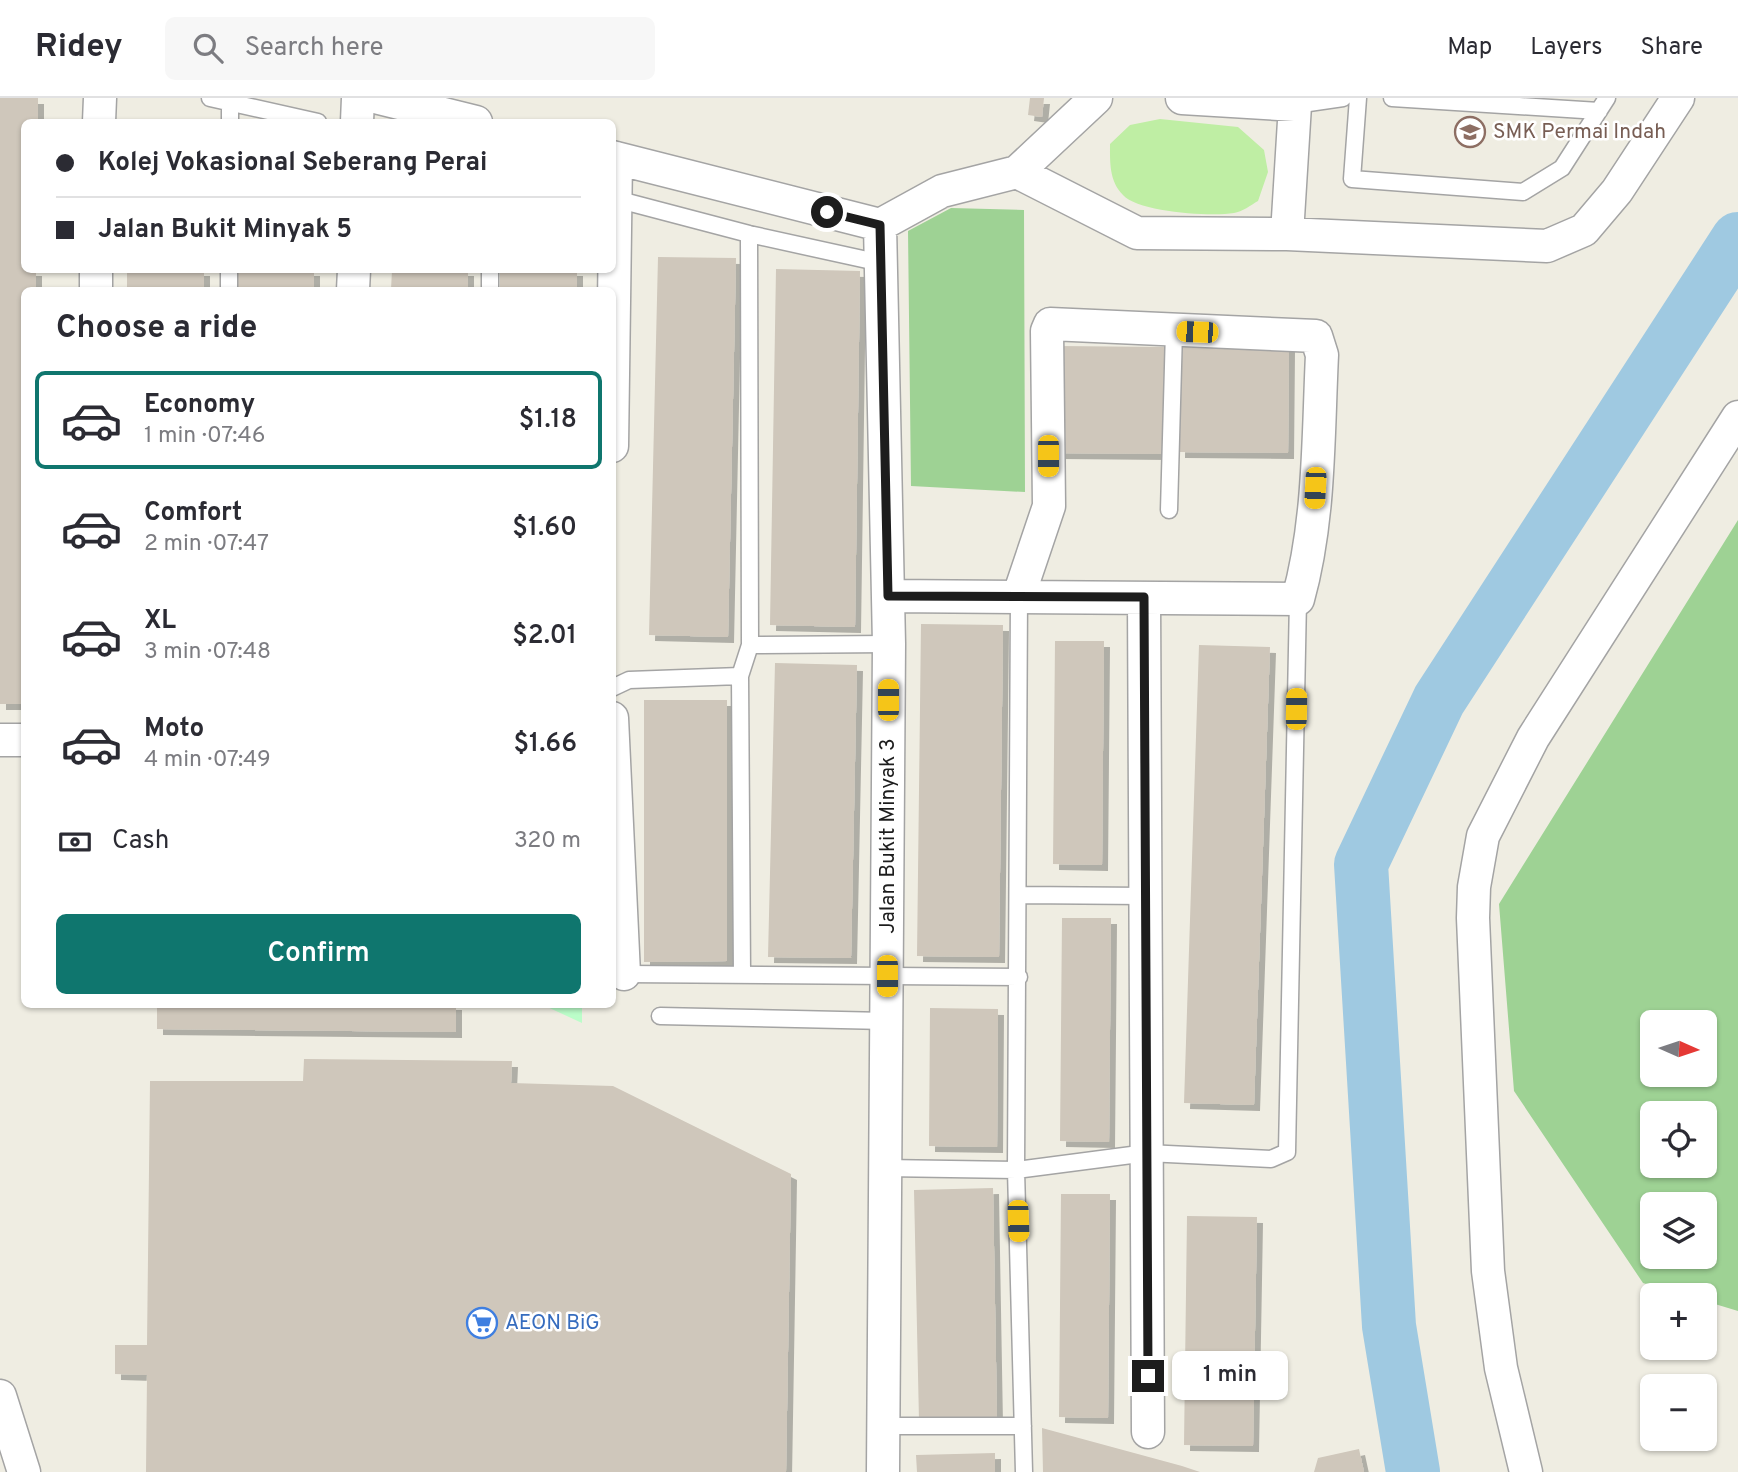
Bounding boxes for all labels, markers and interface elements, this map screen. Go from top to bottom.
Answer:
search box [165,17,655,80]
text: Ridey [35,27,123,69]
icon: search [189,29,227,67]
text: Search here [245,32,384,65]
text: Map [1447,33,1492,63]
text: Layers [1530,33,1602,63]
text: Share [1640,33,1703,63]
school or university icon: SMK Permai Indah [1453,115,1487,149]
place label: SMK Permai Indah [1493,119,1666,146]
text: Kolej Vokasional Seberang Perai [98,147,487,180]
route start [811,196,843,228]
text: Jalan Bukit Minyak 5 [98,214,352,247]
text: Choose a ride [56,309,257,349]
car [1176,321,1219,343]
icon: car [60,389,123,452]
text: Economy [144,389,255,422]
text: $1.18 [519,404,577,437]
text: 1 min · 07:46 [144,422,265,451]
car [1038,435,1059,477]
car [1304,466,1327,510]
icon: car [60,497,123,560]
text: Comfort [144,497,242,530]
text: $1.60 [512,512,577,545]
text: 2 min · 07:47 [144,530,269,559]
icon: car [60,605,123,668]
text: XL [144,605,176,638]
text: $2.01 [512,620,577,653]
text: 3 min · 07:48 [144,638,271,667]
car [878,679,899,721]
car [1286,688,1307,730]
icon: car [60,713,123,776]
text: Moto [144,713,204,746]
text: $1.66 [513,728,577,761]
street label: Jalan Bukit Minyak 3 [875,738,902,934]
text: 4 min · 07:49 [144,746,271,775]
icon: cash [56,823,94,861]
text: Cash [112,825,169,858]
text: 320 m [514,827,581,856]
button: Confirm [56,914,581,994]
car [877,955,898,997]
north arrow [1640,1010,1717,1087]
map controls [1640,1010,1717,1451]
button: locate [1640,1101,1717,1178]
button: layers [1640,1192,1717,1269]
car [1007,1200,1030,1242]
button: + [1640,1283,1717,1360]
supermarket icon: AEON BiG [465,1306,499,1340]
place label: AEON BiG [505,1310,600,1337]
callout: 1 min [1172,1352,1288,1400]
route end [1132,1360,1164,1392]
text: 1 min [1203,1361,1257,1390]
button: − [1640,1374,1717,1451]

